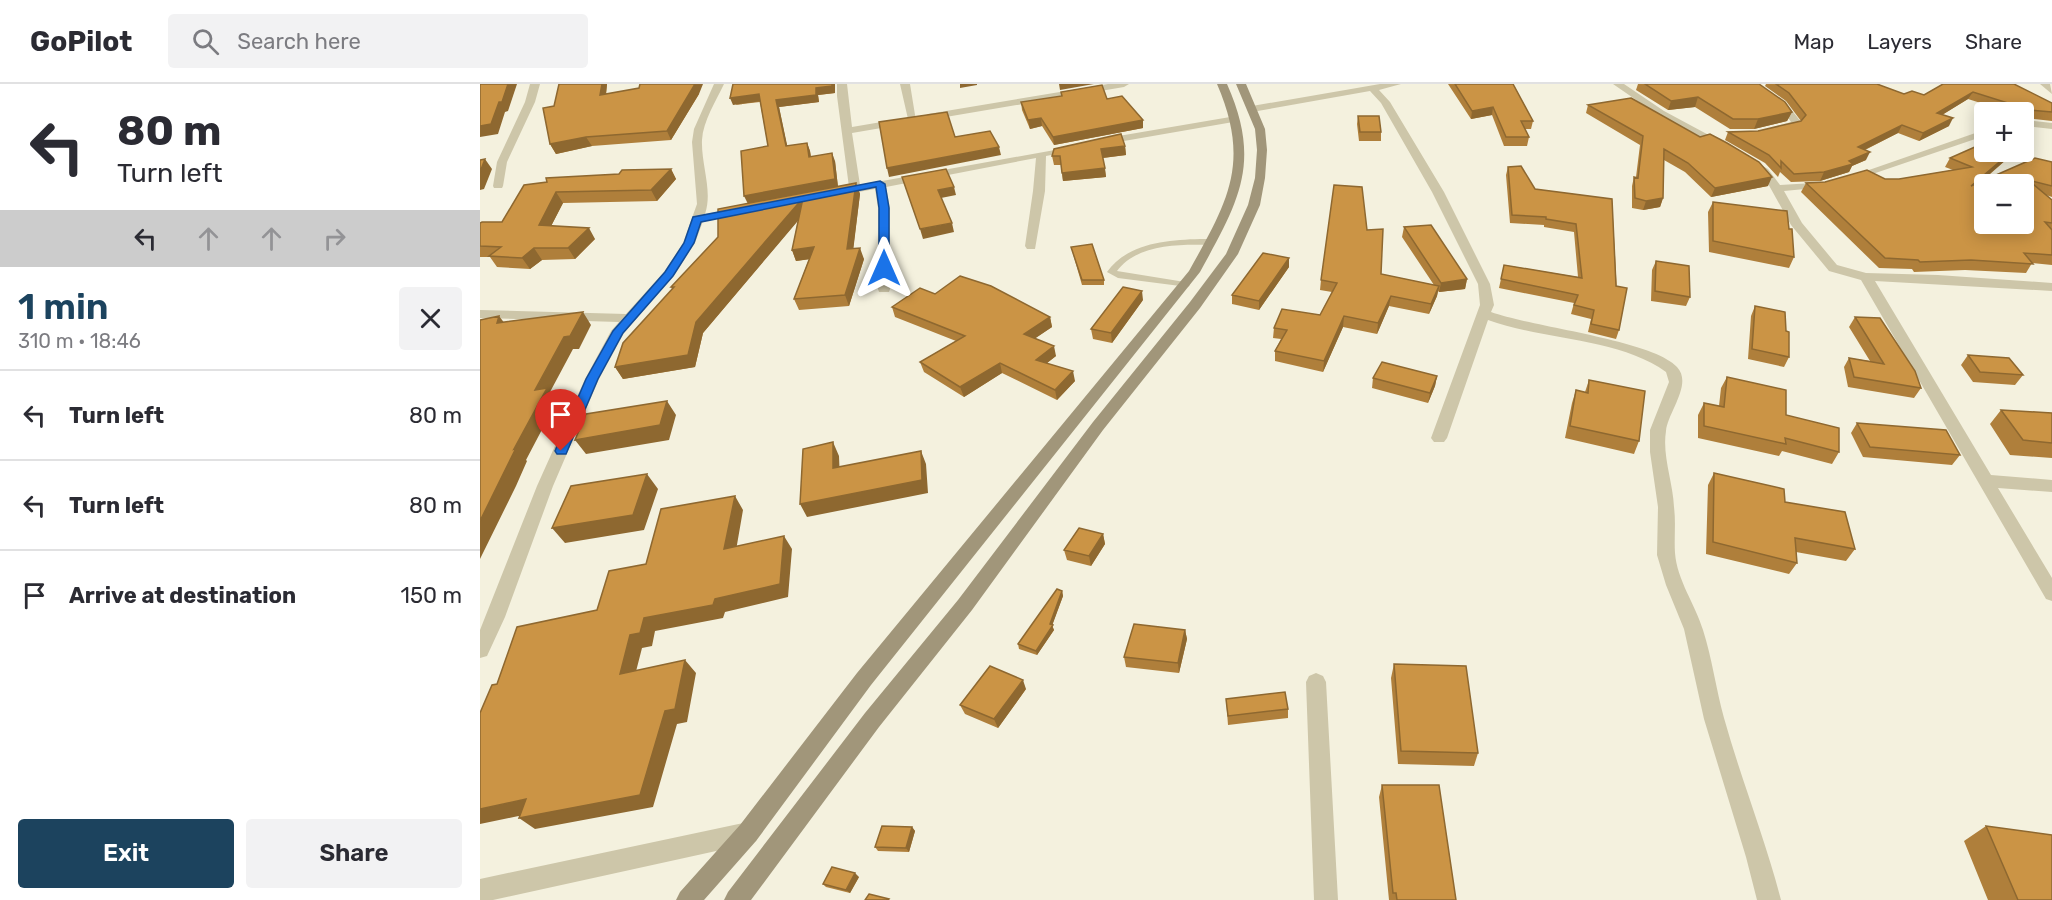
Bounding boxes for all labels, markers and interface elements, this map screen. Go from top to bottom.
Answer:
search box [168,14,588,68]
text: GoPilot [30,25,132,58]
icon: search [189,25,222,58]
text: Search here [237,28,361,55]
text: Map [1793,29,1834,54]
text: Layers [1867,29,1932,54]
text: Share [1965,29,2022,54]
map controls [1974,102,2034,234]
button: + [1974,102,2034,162]
text: 80 m [117,106,221,156]
icon: left [18,108,96,186]
text: Turn left [117,157,222,189]
button: − [1974,174,2034,234]
icon: left [129,222,162,255]
icon: ahead [192,222,225,255]
icon: ahead [255,222,288,255]
icon: right [318,222,351,255]
position arrow [852,236,916,300]
text: 1 min [18,285,109,328]
button: close [399,287,462,350]
text: 310 m · 18:46 [18,329,141,353]
pin [535,389,586,451]
icon: arrive [544,398,577,431]
icon: left [18,399,51,432]
text: Turn left [69,402,164,429]
text: 80 m [409,402,462,429]
icon: left [18,489,51,522]
text: Turn left [69,492,164,519]
text: 80 m [409,492,462,519]
icon: arrive [18,579,51,612]
text: Arrive at destination [69,582,296,609]
text: 150 m [401,582,462,609]
button: Exit [18,819,234,888]
button: Share [246,819,462,888]

